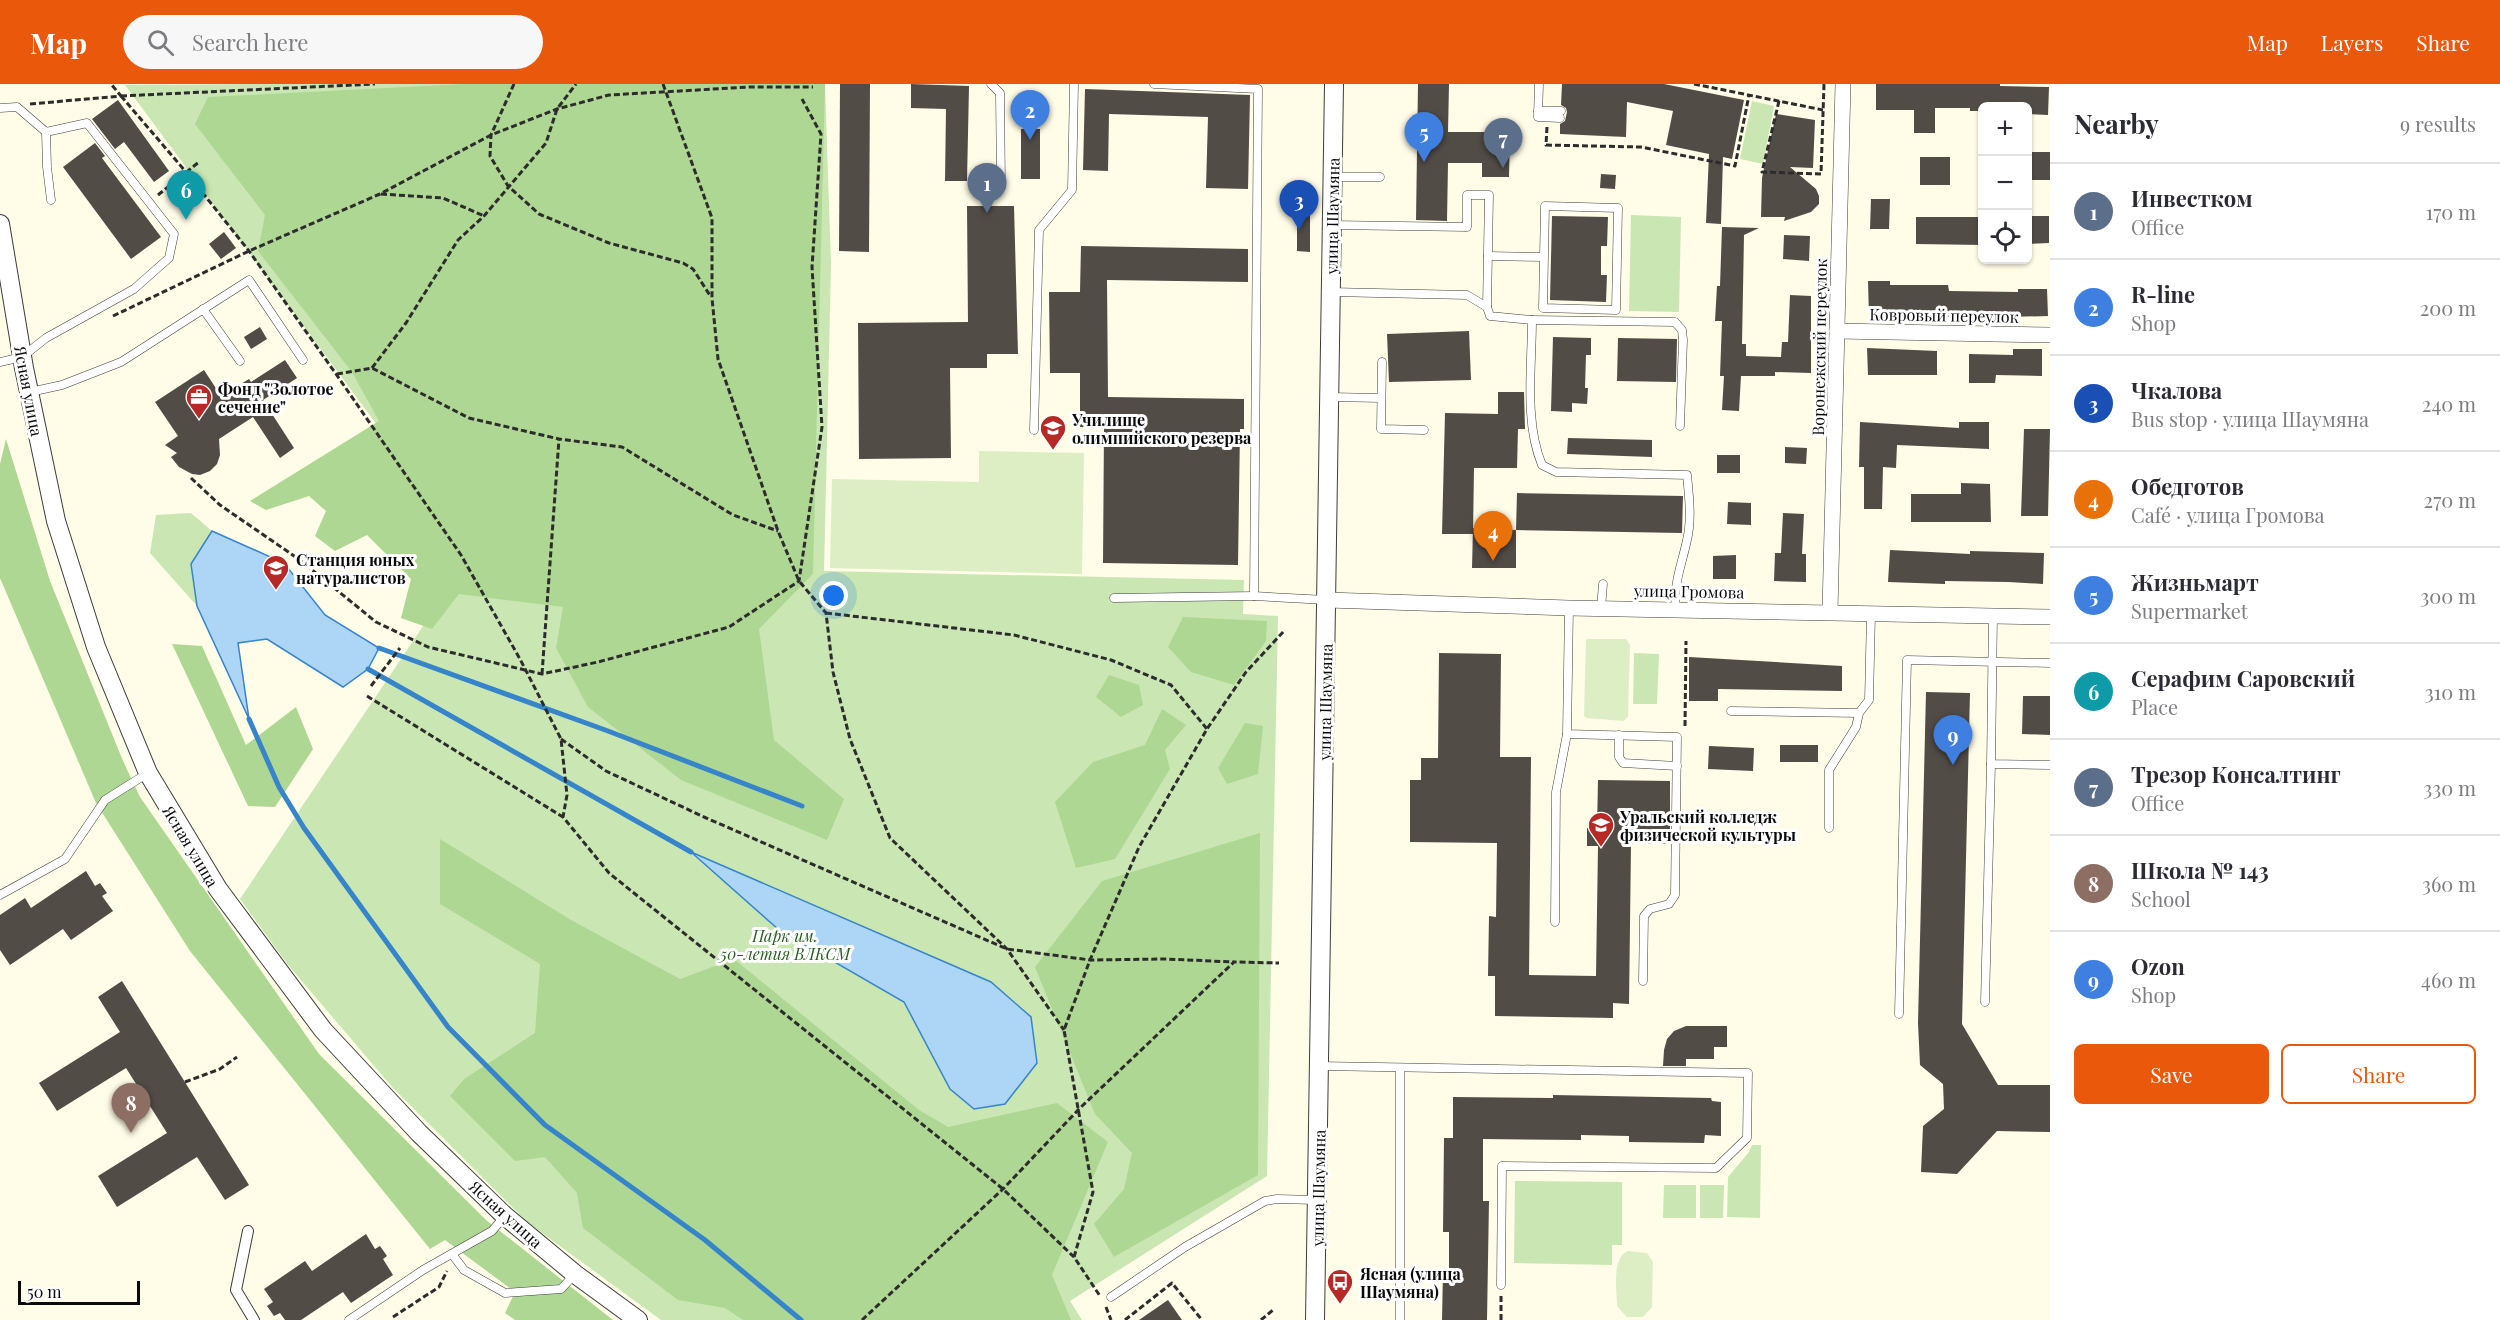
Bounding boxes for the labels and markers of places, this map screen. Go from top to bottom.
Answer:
pin: 2 [1010,91,1050,140]
pin: 5 [1404,112,1444,162]
pin: 7 [1484,118,1522,168]
pin: 1 [968,164,1006,213]
pin: 6 [166,170,206,220]
pin: 3 [1280,180,1318,230]
place label: Фонд "Золотое сечение" [218,378,334,417]
office icon: Фонд "Золотое сечение" [184,382,214,420]
place label: Училище олимпийского резерва [1071,409,1252,448]
school or university icon: Училище олимпийского резерва [1038,413,1068,451]
pin: 4 [1474,512,1512,561]
place label: Станция юных натуралистов [296,549,415,588]
school or university icon: Станция юных натуралистов [261,553,291,591]
pin: 9 [1934,716,1972,765]
place label: Уральский колледж физической культуры [1619,806,1796,845]
school or university icon: Уральский колледж физической культуры [1586,810,1616,848]
pin: 8 [112,1084,150,1133]
place label: Ясная (улица Шаумяна) [1359,1263,1461,1302]
bus stop icon: Ясная (улица Шаумяна) [1325,1267,1355,1305]

